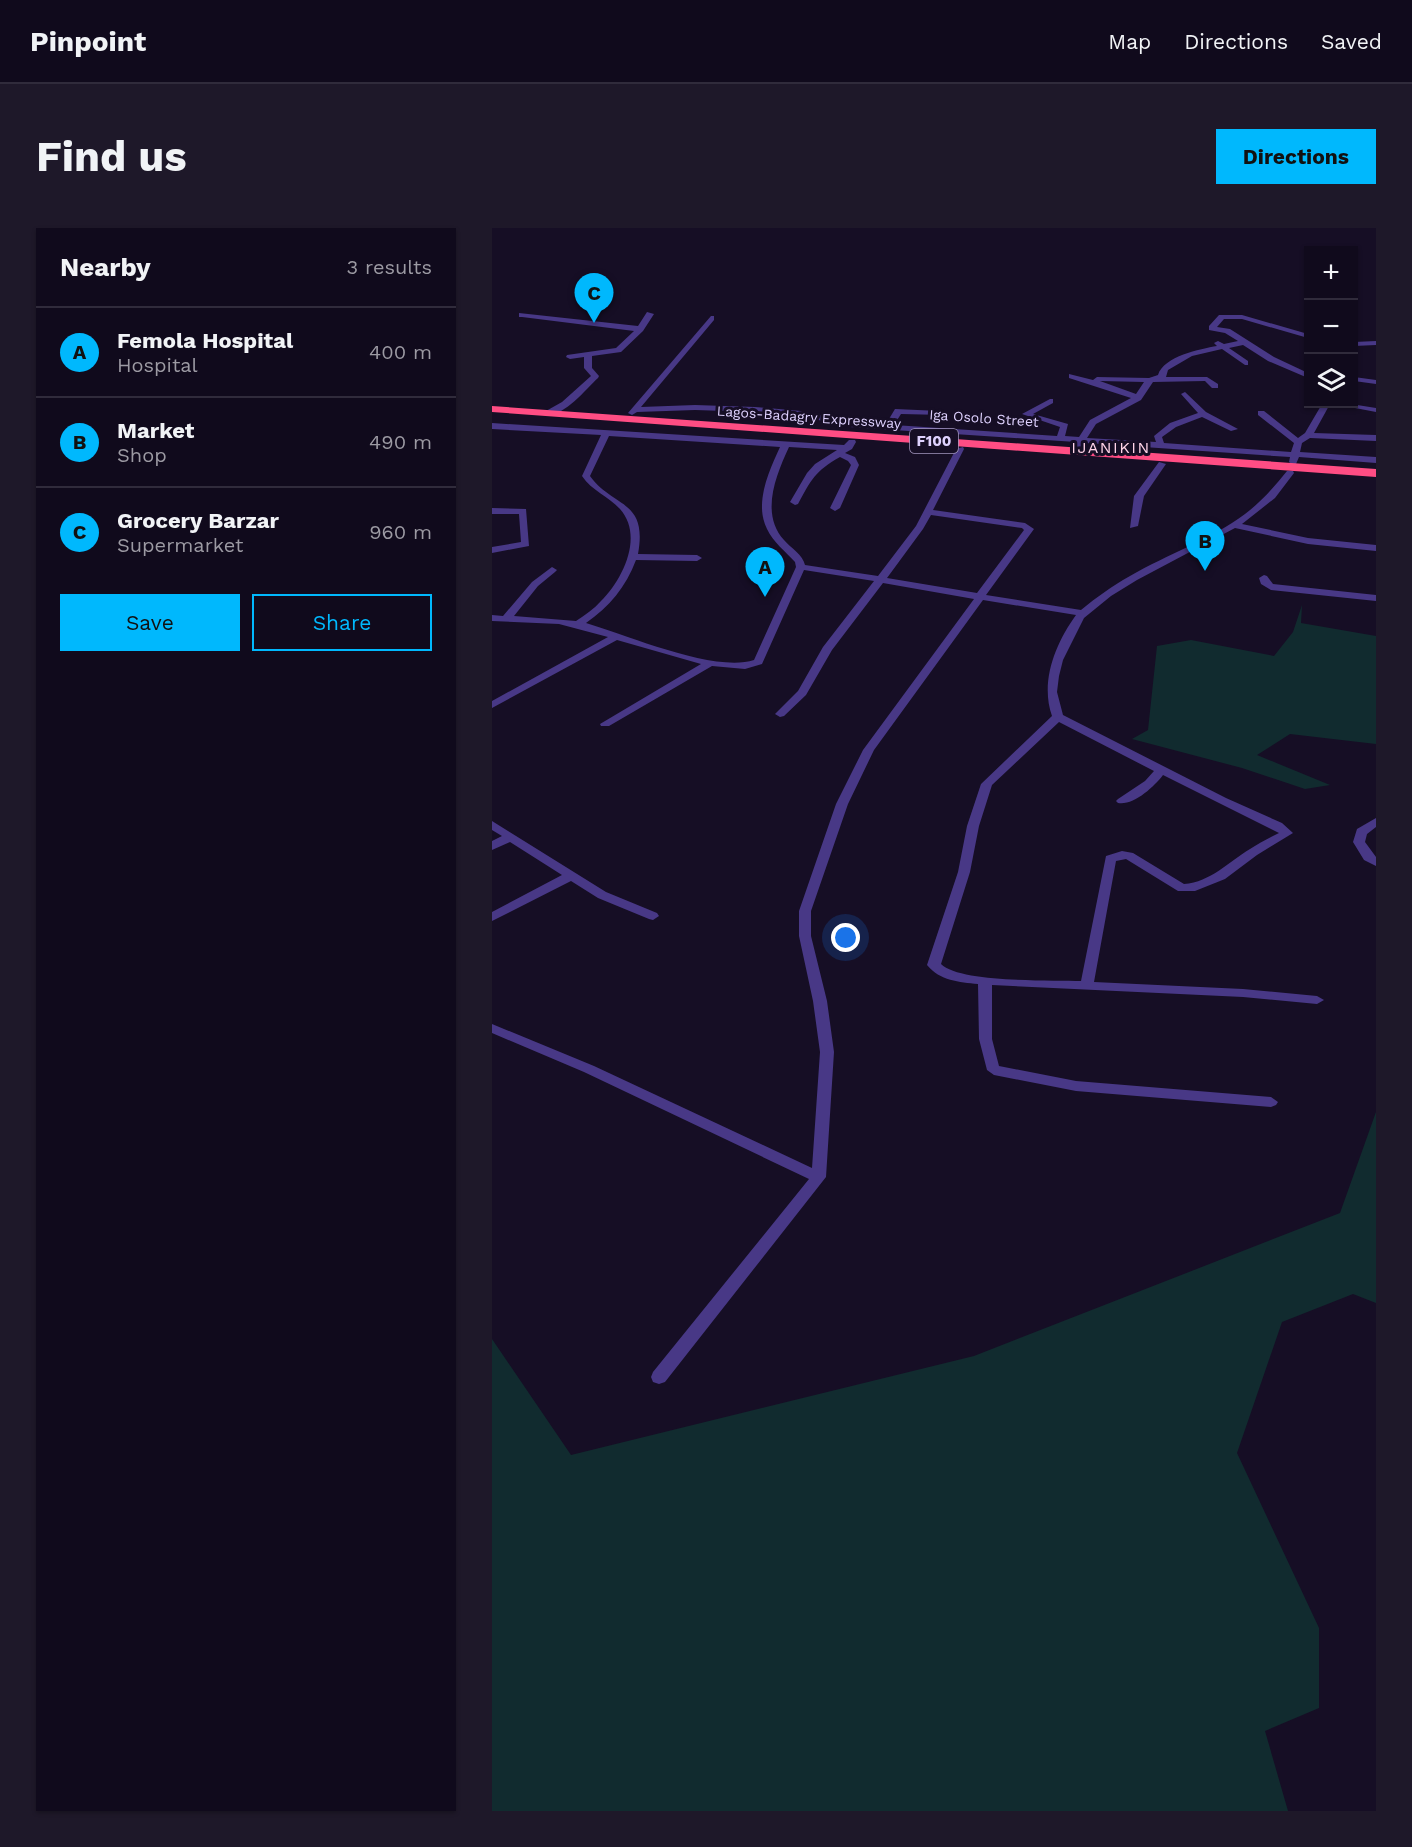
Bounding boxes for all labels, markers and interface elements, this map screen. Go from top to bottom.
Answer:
text: Pinpoint [30,25,146,58]
text: Map [1108,29,1151,54]
text: Directions [1184,29,1288,54]
text: Saved [1321,29,1382,54]
button: Directions [1216,129,1376,184]
text: Find us [36,132,187,181]
map controls [1304,246,1358,408]
button: + [1304,246,1358,300]
text: Nearby [60,252,151,282]
text: 3 results [347,255,432,279]
pin: C [574,274,614,323]
button: − [1304,300,1358,354]
text: Femola Hospital [117,328,293,353]
text: A [73,340,86,364]
text: 400 m [369,340,432,364]
text: Hospital [117,353,198,377]
button: layers [1304,354,1358,408]
street label: Lagos-Badagry Expressway [716,403,902,431]
street label: Iga Osolo Street [929,406,1039,430]
text: Market [117,418,194,443]
road number: F100 [910,429,958,453]
text: B [73,430,86,454]
text: 490 m [369,430,432,454]
district label: IJANIKIN [1071,438,1151,457]
text: Shop [117,443,167,467]
text: Grocery Barzar [117,508,279,533]
text: C [73,520,86,544]
text: 960 m [369,520,432,544]
pin: B [1186,522,1224,571]
text: Supermarket [117,533,243,557]
pin: A [746,548,784,597]
button: Save [60,594,240,651]
button: Share [252,594,432,651]
your location [831,923,860,952]

